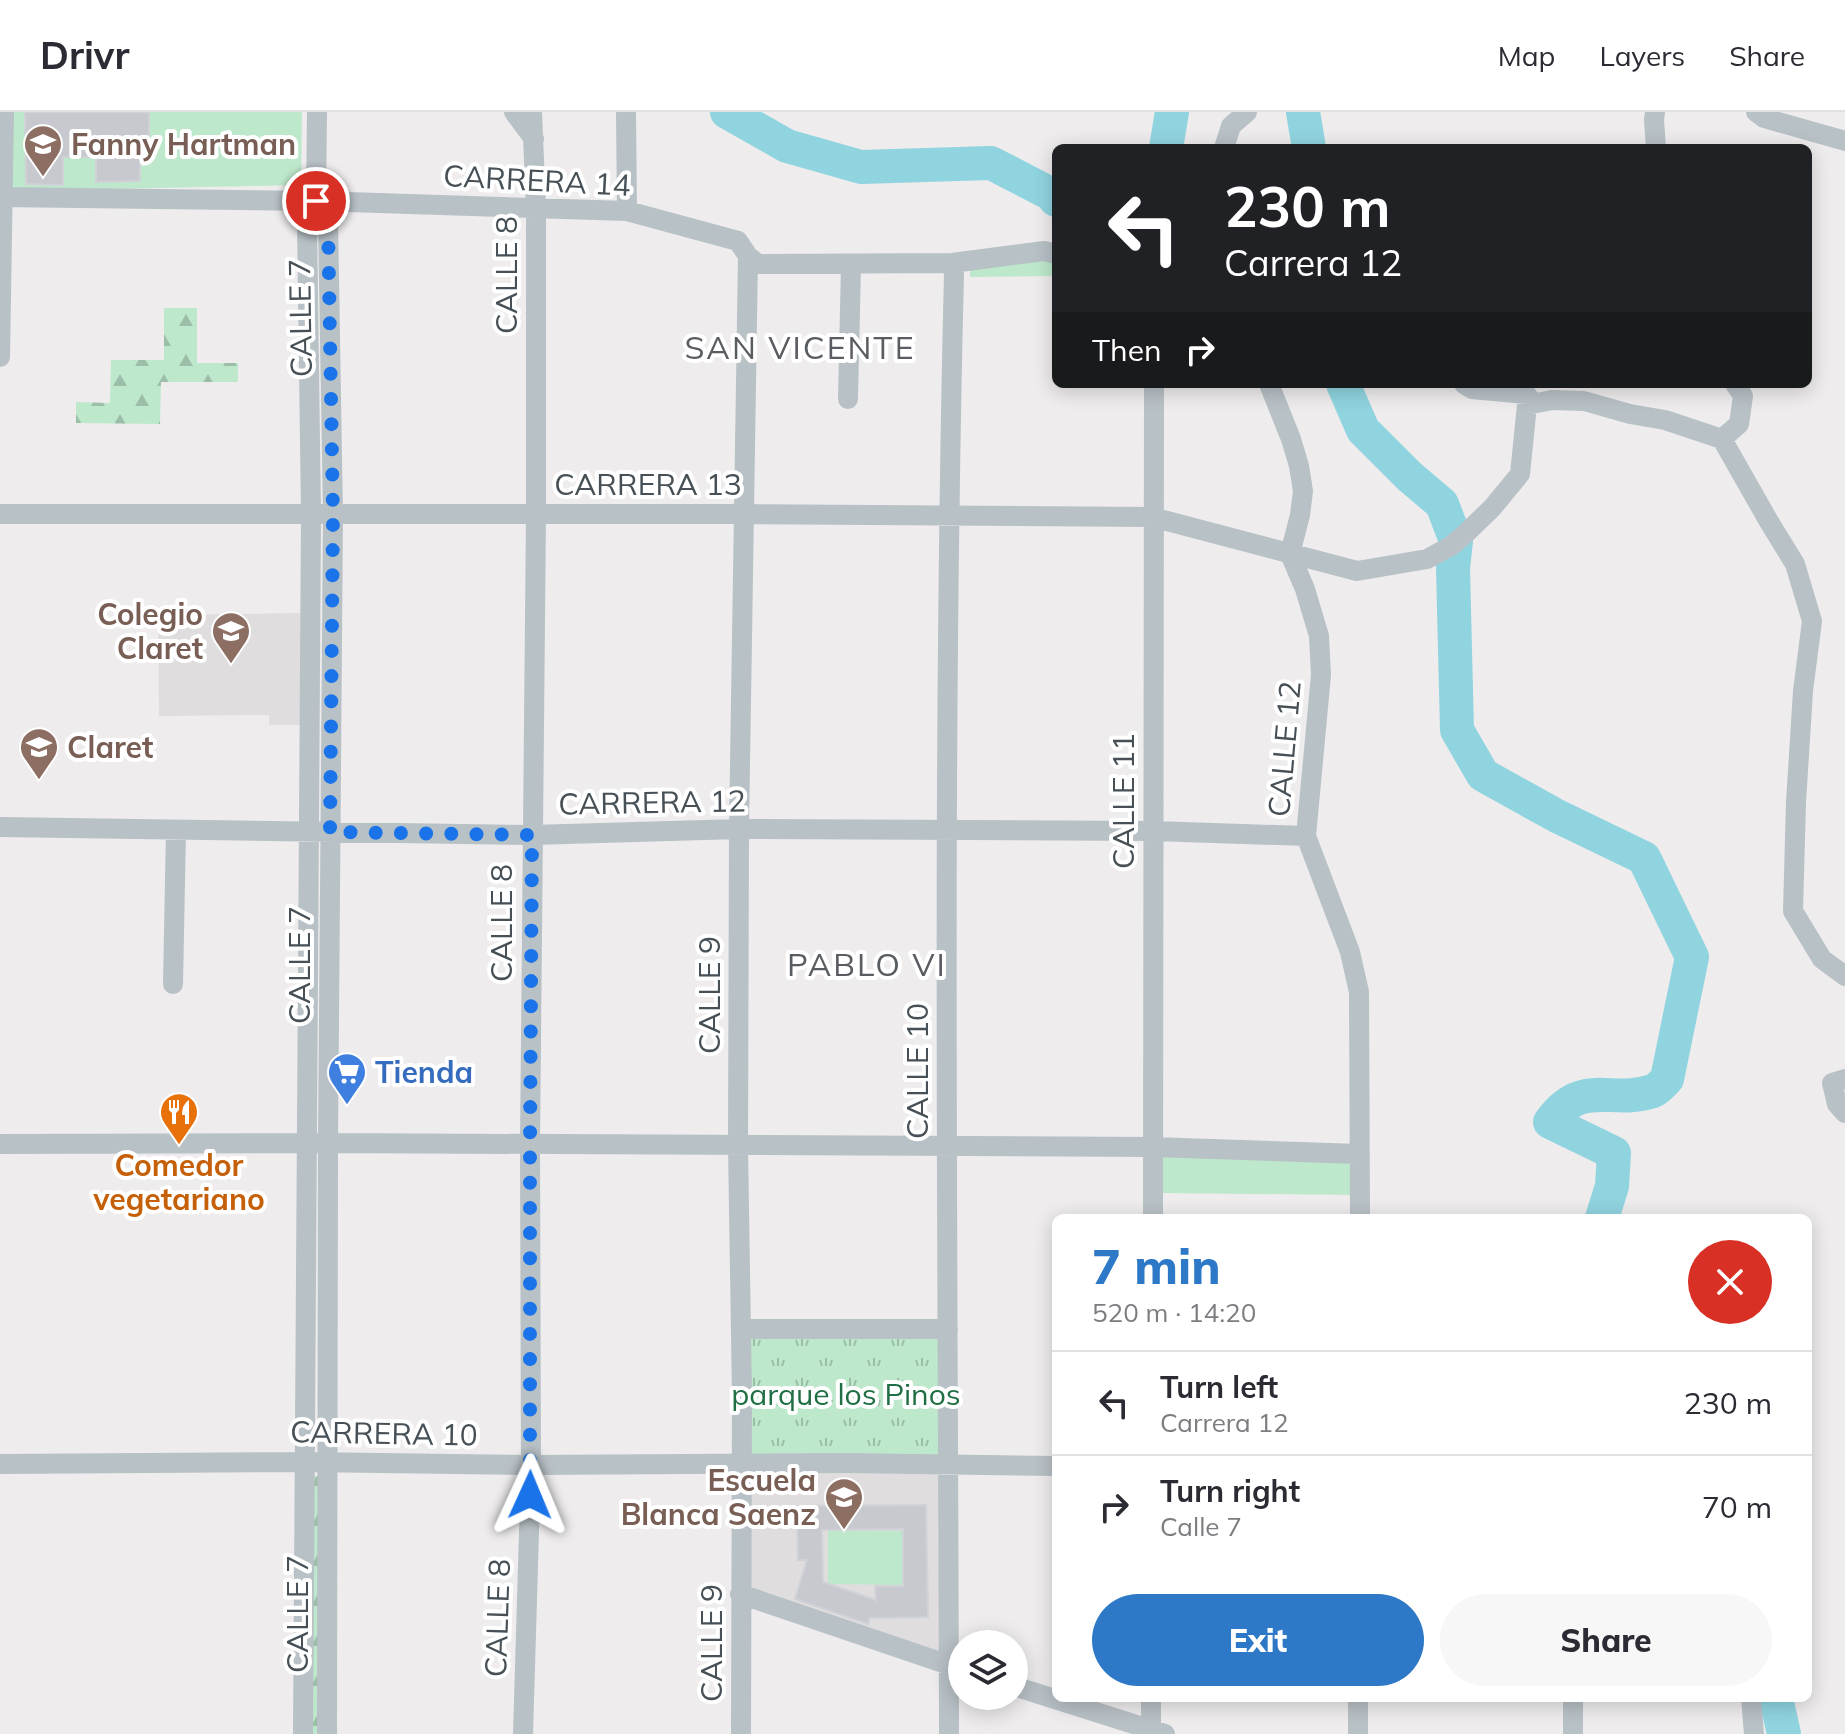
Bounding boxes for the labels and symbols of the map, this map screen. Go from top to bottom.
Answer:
school or university icon: Fanny Hartman [22,123,64,178]
place label: Fanny Hartman [71,125,296,163]
street label: CARRERA 14 [442,156,632,204]
pin [282,167,350,235]
street label: CALLE 8 [487,216,525,334]
street label: CALLE 7 [280,259,320,377]
district label: SAN VICENTE [684,327,916,367]
street label: CARRERA 13 [554,465,742,503]
place label: Colegio Claret [97,595,203,667]
school or university icon: Colegio Claret [210,610,252,665]
street label: CALLE 12 [1259,679,1309,819]
school or university icon: Claret [18,726,60,781]
place label: Claret [67,728,153,766]
street label: CALLE 11 [1104,733,1142,869]
street label: CARRERA 12 [558,781,746,823]
street label: CALLE 8 [482,864,520,982]
street label: CALLE 7 [280,906,318,1024]
street label: CALLE 9 [690,936,728,1054]
district label: PABLO VI [787,944,947,984]
street label: CALLE 10 [898,1003,936,1139]
supermarket icon: Tienda [326,1051,368,1106]
place label: Tienda [375,1053,473,1091]
restaurant icon: Comedor vegetariano [158,1091,200,1146]
place label: Comedor vegetariano [92,1146,265,1218]
park label: parque los Pinos [731,1375,961,1413]
street label: CARRERA 10 [290,1412,478,1454]
position arrow [488,1453,572,1537]
place label: Escuela Blanca Saenz [621,1461,816,1533]
school or university icon: Escuela Blanca Saenz [823,1476,865,1531]
street label: CALLE 7 [278,1555,316,1673]
street label: CALLE 8 [476,1558,518,1678]
street label: CALLE 9 [692,1584,730,1702]

